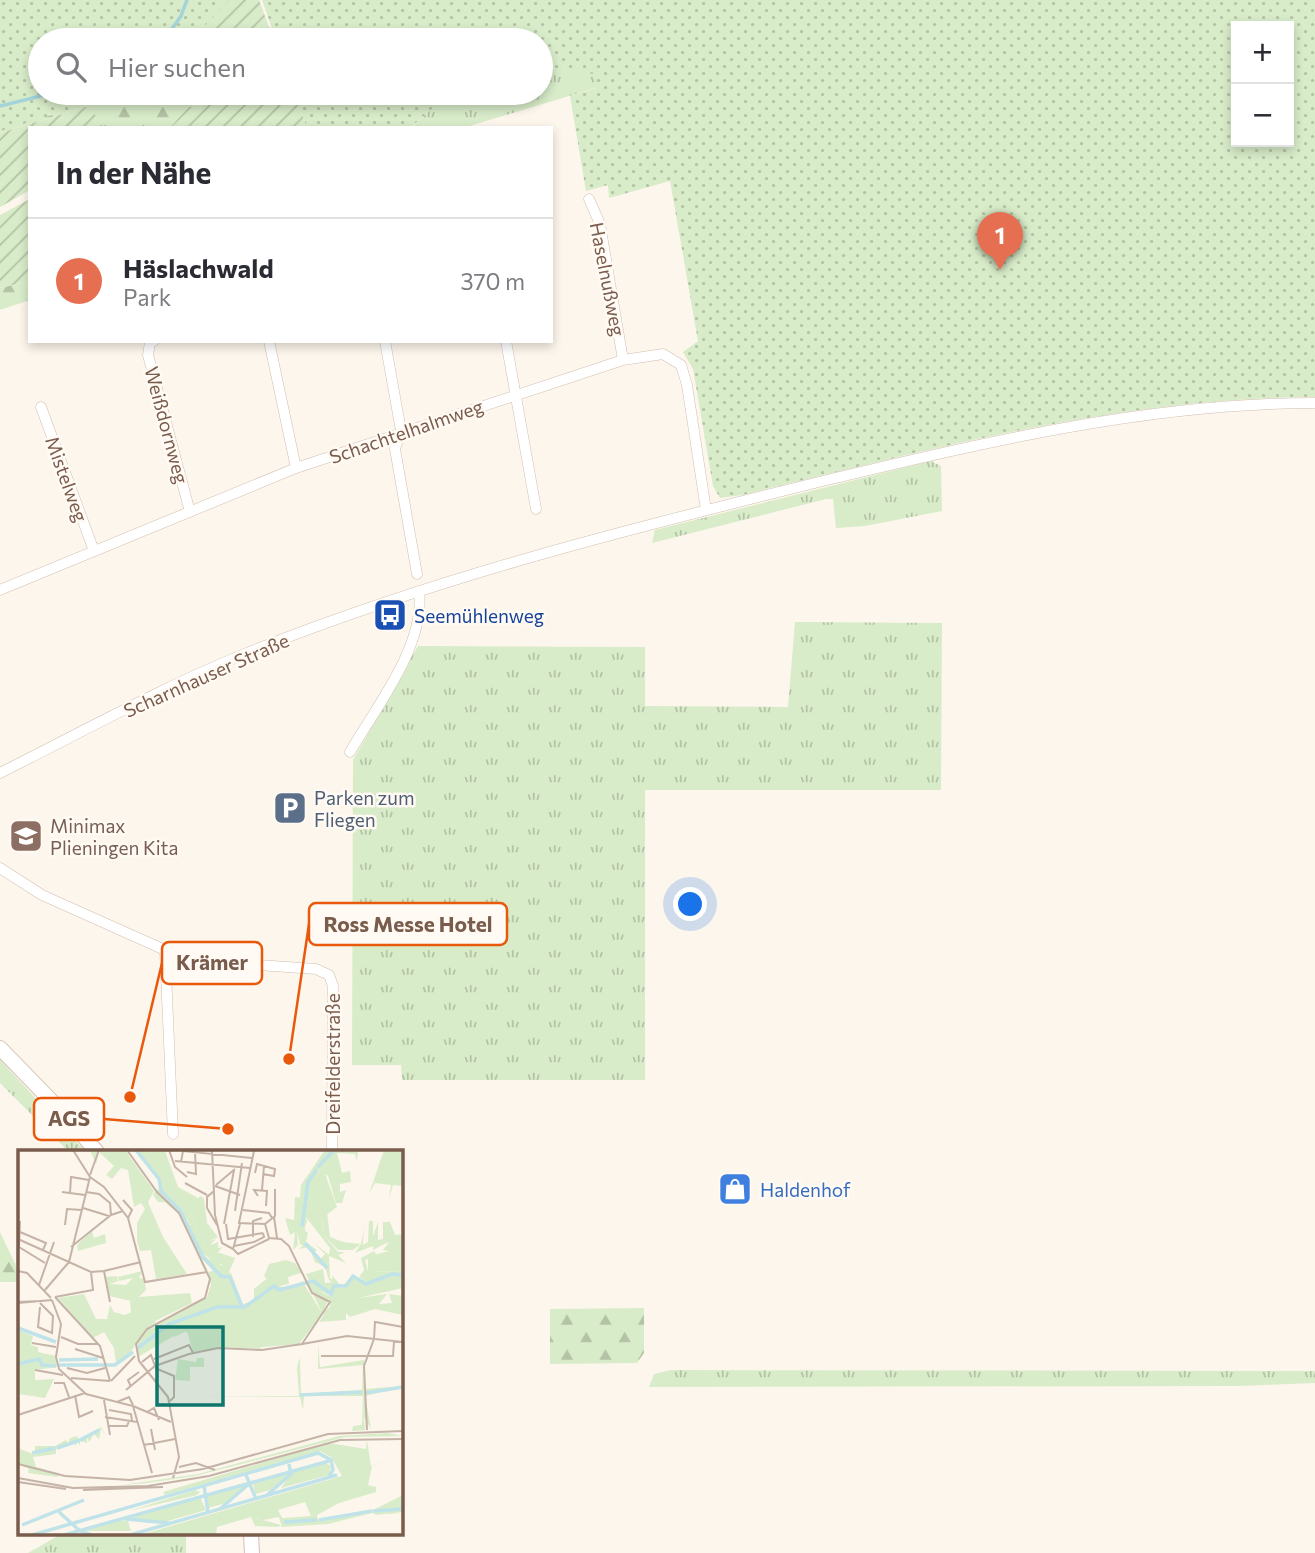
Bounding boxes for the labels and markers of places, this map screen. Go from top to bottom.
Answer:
pin: 1 [977,212,1023,270]
bus stop icon: Seemühlenweg [371,596,409,634]
place label: Seemühlenweg [414,604,544,627]
place label: Parken zum Fliegen [314,786,415,831]
parking icon: Parken zum Fliegen [271,789,309,827]
place label: Minimax Plieningen Kita [50,814,178,859]
school or university icon: Minimax Plieningen Kita [7,817,45,855]
callout: Ross Messe Hotel [309,903,507,945]
callout: Krämer [162,942,262,984]
callout: AGS [34,1098,104,1140]
shop icon: Haldenhof [716,1170,754,1208]
place label: Haldenhof [760,1178,851,1201]

